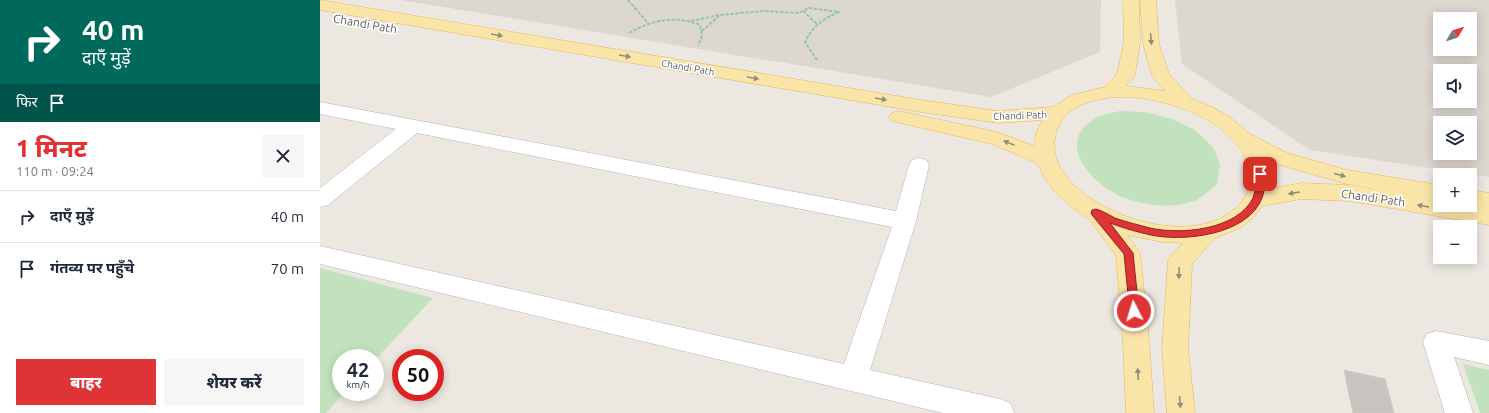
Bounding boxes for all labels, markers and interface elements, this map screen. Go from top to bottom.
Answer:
street label: Chandi Path [332,11,398,36]
north arrow [1433,12,1477,56]
map controls [1433,12,1477,264]
text: 40 m [82,14,144,45]
icon: right [16,16,68,68]
one-way arrow [490,32,503,38]
one-way arrow [1147,33,1154,45]
text: दाएँ मुड़ें [82,47,131,67]
one-way arrow [619,54,631,60]
street label: Chandi Path [660,57,715,78]
button: sound [1433,64,1477,108]
one-way arrow [747,75,759,81]
icon: arrive [46,92,68,114]
text: फिर [16,93,38,110]
one-way arrow [875,97,887,103]
street label: Chandi Path [993,109,1047,122]
button: layers [1433,116,1477,160]
text: 1 मिनट [16,135,87,162]
button: close [262,135,304,177]
one-way arrow [1003,140,1015,146]
pin [1243,157,1277,191]
icon: arrive [1249,163,1271,185]
text: 110 m · 09:24 [16,164,94,178]
button: + [1433,168,1477,212]
one-way arrow [1335,172,1347,178]
street label: Chandi Path [1340,187,1406,208]
one-way arrow [1288,190,1300,196]
one-way arrow [1417,203,1429,209]
icon: right [16,206,38,228]
text: दाएँ मुड़ें [50,207,94,224]
text: 40 m [271,208,304,225]
button: − [1433,220,1477,264]
icon: arrive [16,258,38,280]
text: गंतव्य पर पहुँचे [50,259,134,276]
text: 70 m [271,260,304,277]
one-way arrow [1176,267,1183,279]
position arrow [1113,290,1155,332]
speed limit sign: 50 [392,349,444,401]
text: 42 [347,358,369,381]
button: बाहर [16,359,156,405]
button: शेयर करें [164,359,304,405]
one-way arrow [1135,367,1141,380]
text: km/h [346,379,370,390]
one-way arrow [1177,396,1184,408]

